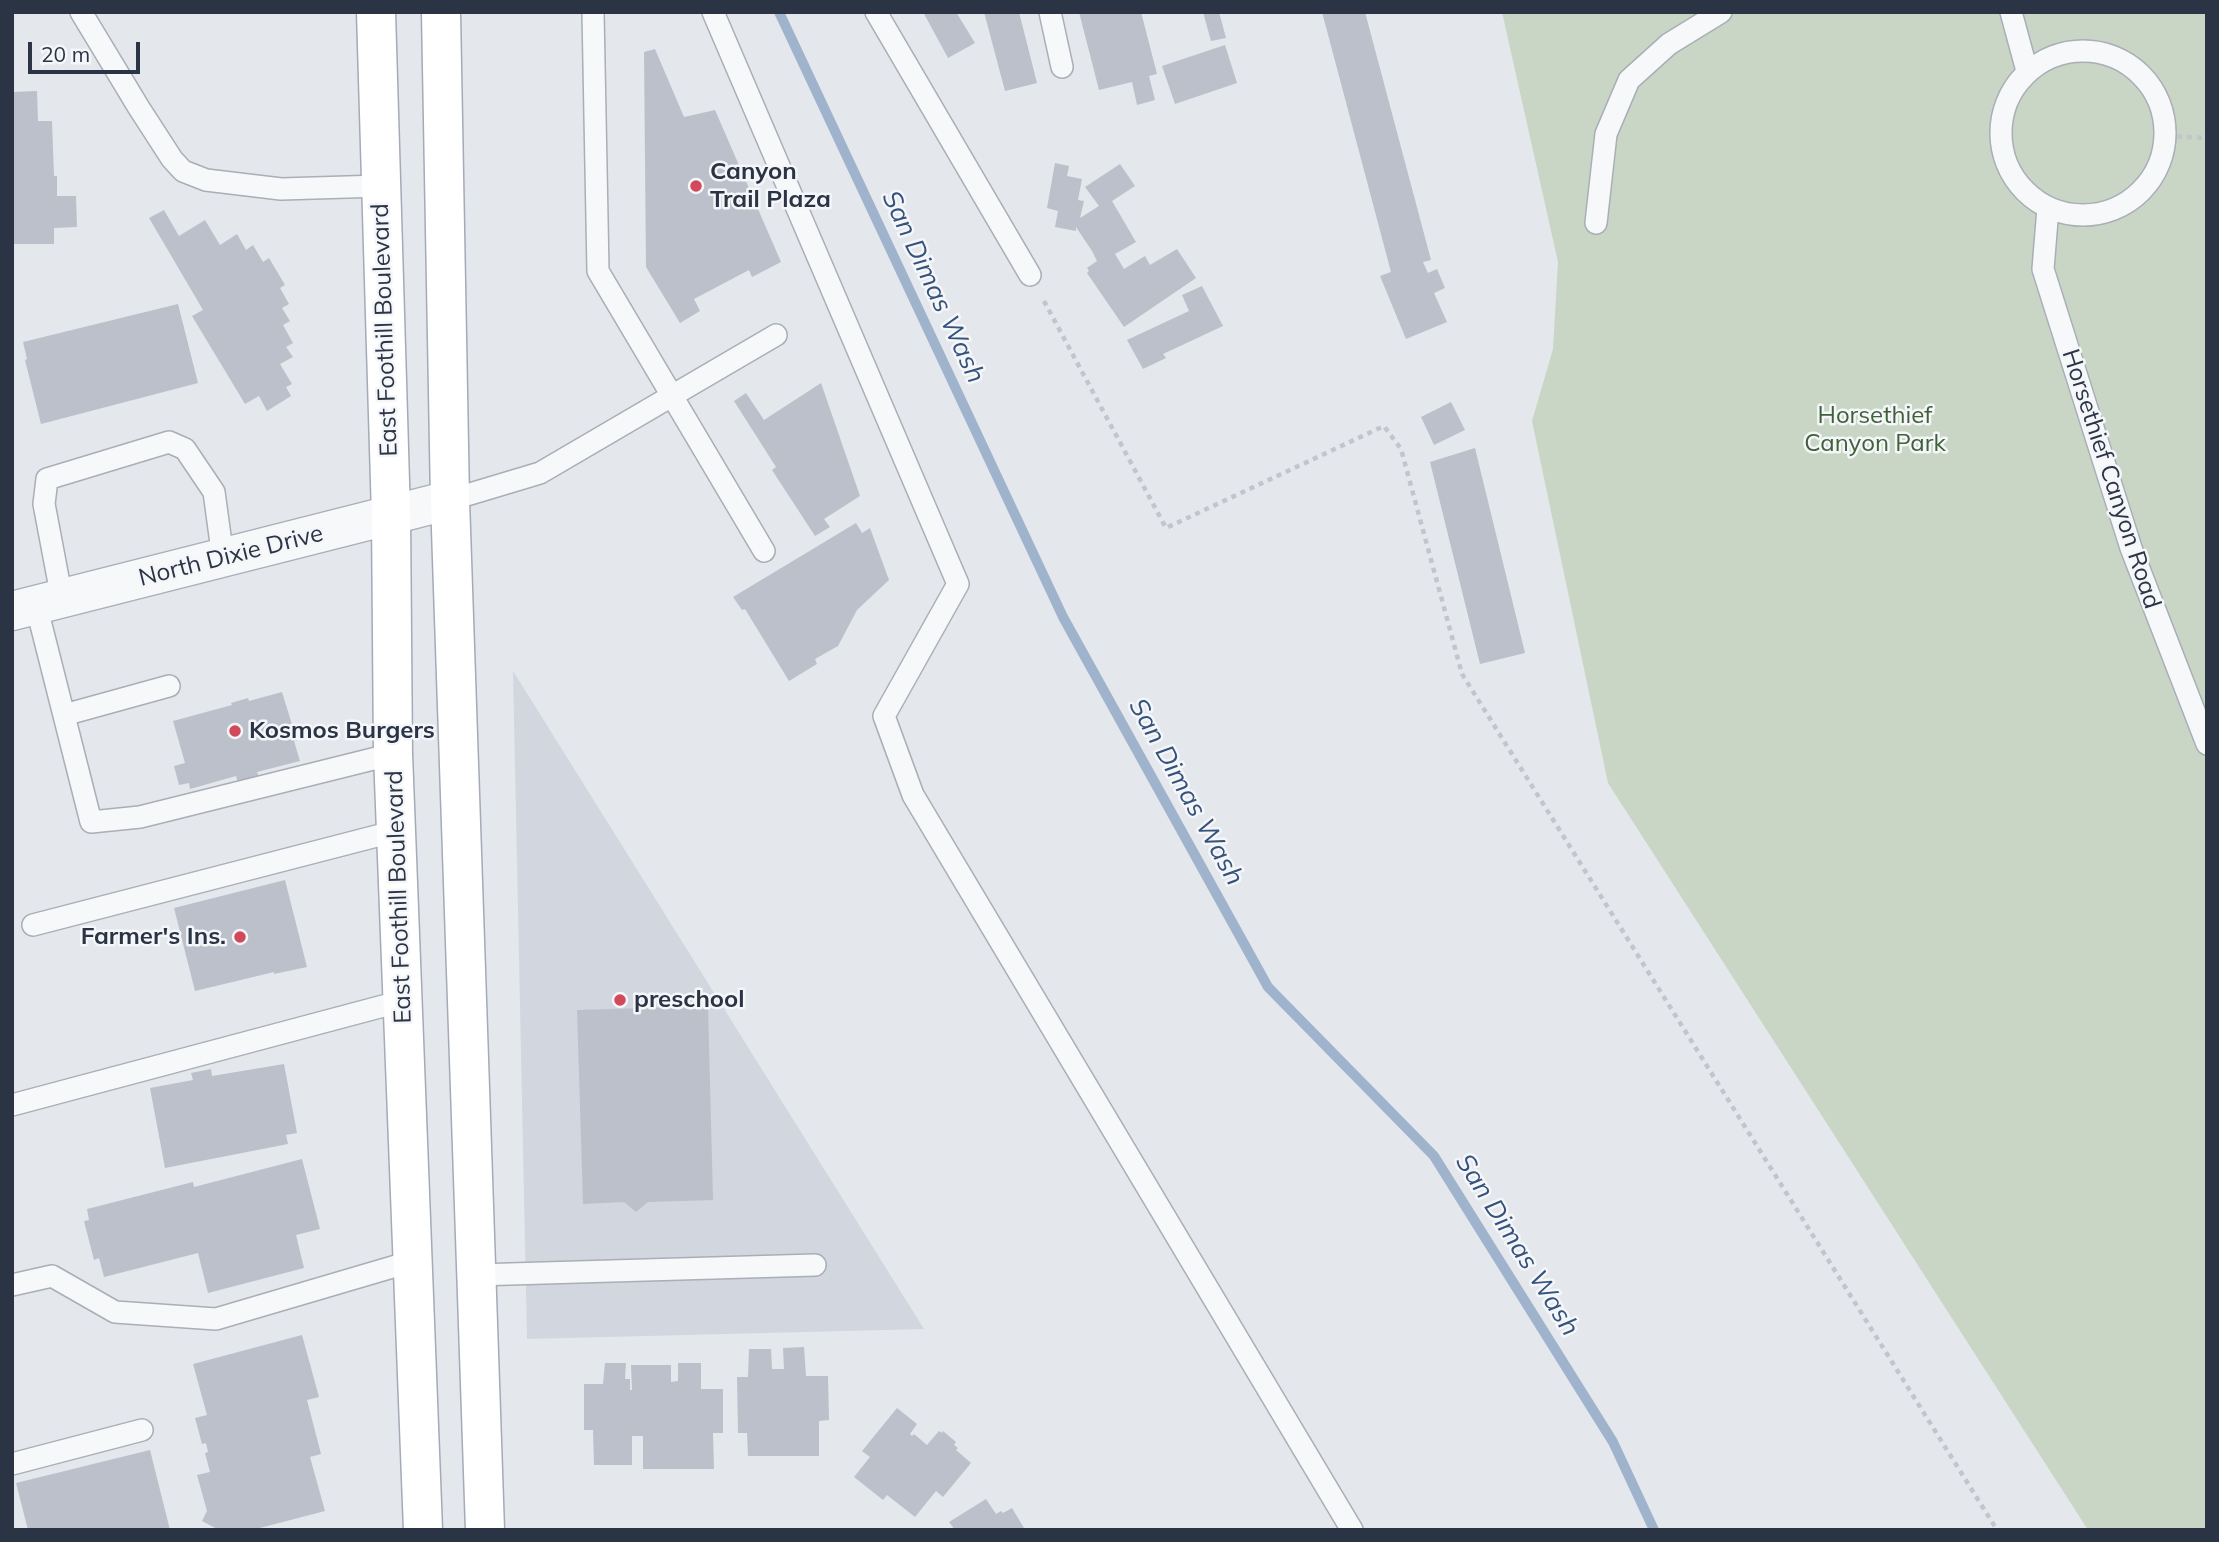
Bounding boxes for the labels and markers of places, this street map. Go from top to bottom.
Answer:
place label: Canyon Trail Plaza [710,158,831,214]
marker: Canyon Trail Plaza [688,178,704,194]
place label: Kosmos Burgers [249,717,435,745]
marker: Kosmos Burgers [227,723,243,739]
place label: Farmer's Ins. [81,923,226,951]
marker: Farmer's Ins. [232,929,248,945]
place label: preschool [634,986,745,1014]
marker: preschool [612,992,628,1008]

